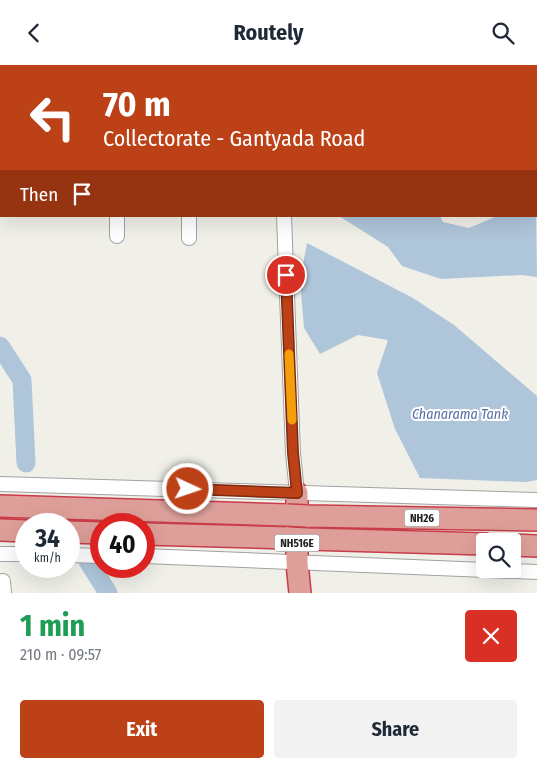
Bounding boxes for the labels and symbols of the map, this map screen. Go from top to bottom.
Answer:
pin [265,254,307,296]
water label: Chanarama Tank [412,406,508,423]
position arrow [161,462,213,514]
road number: NH26 [404,509,440,527]
speed limit sign: 40 [90,513,155,578]
road number: NH516E [274,534,320,551]

